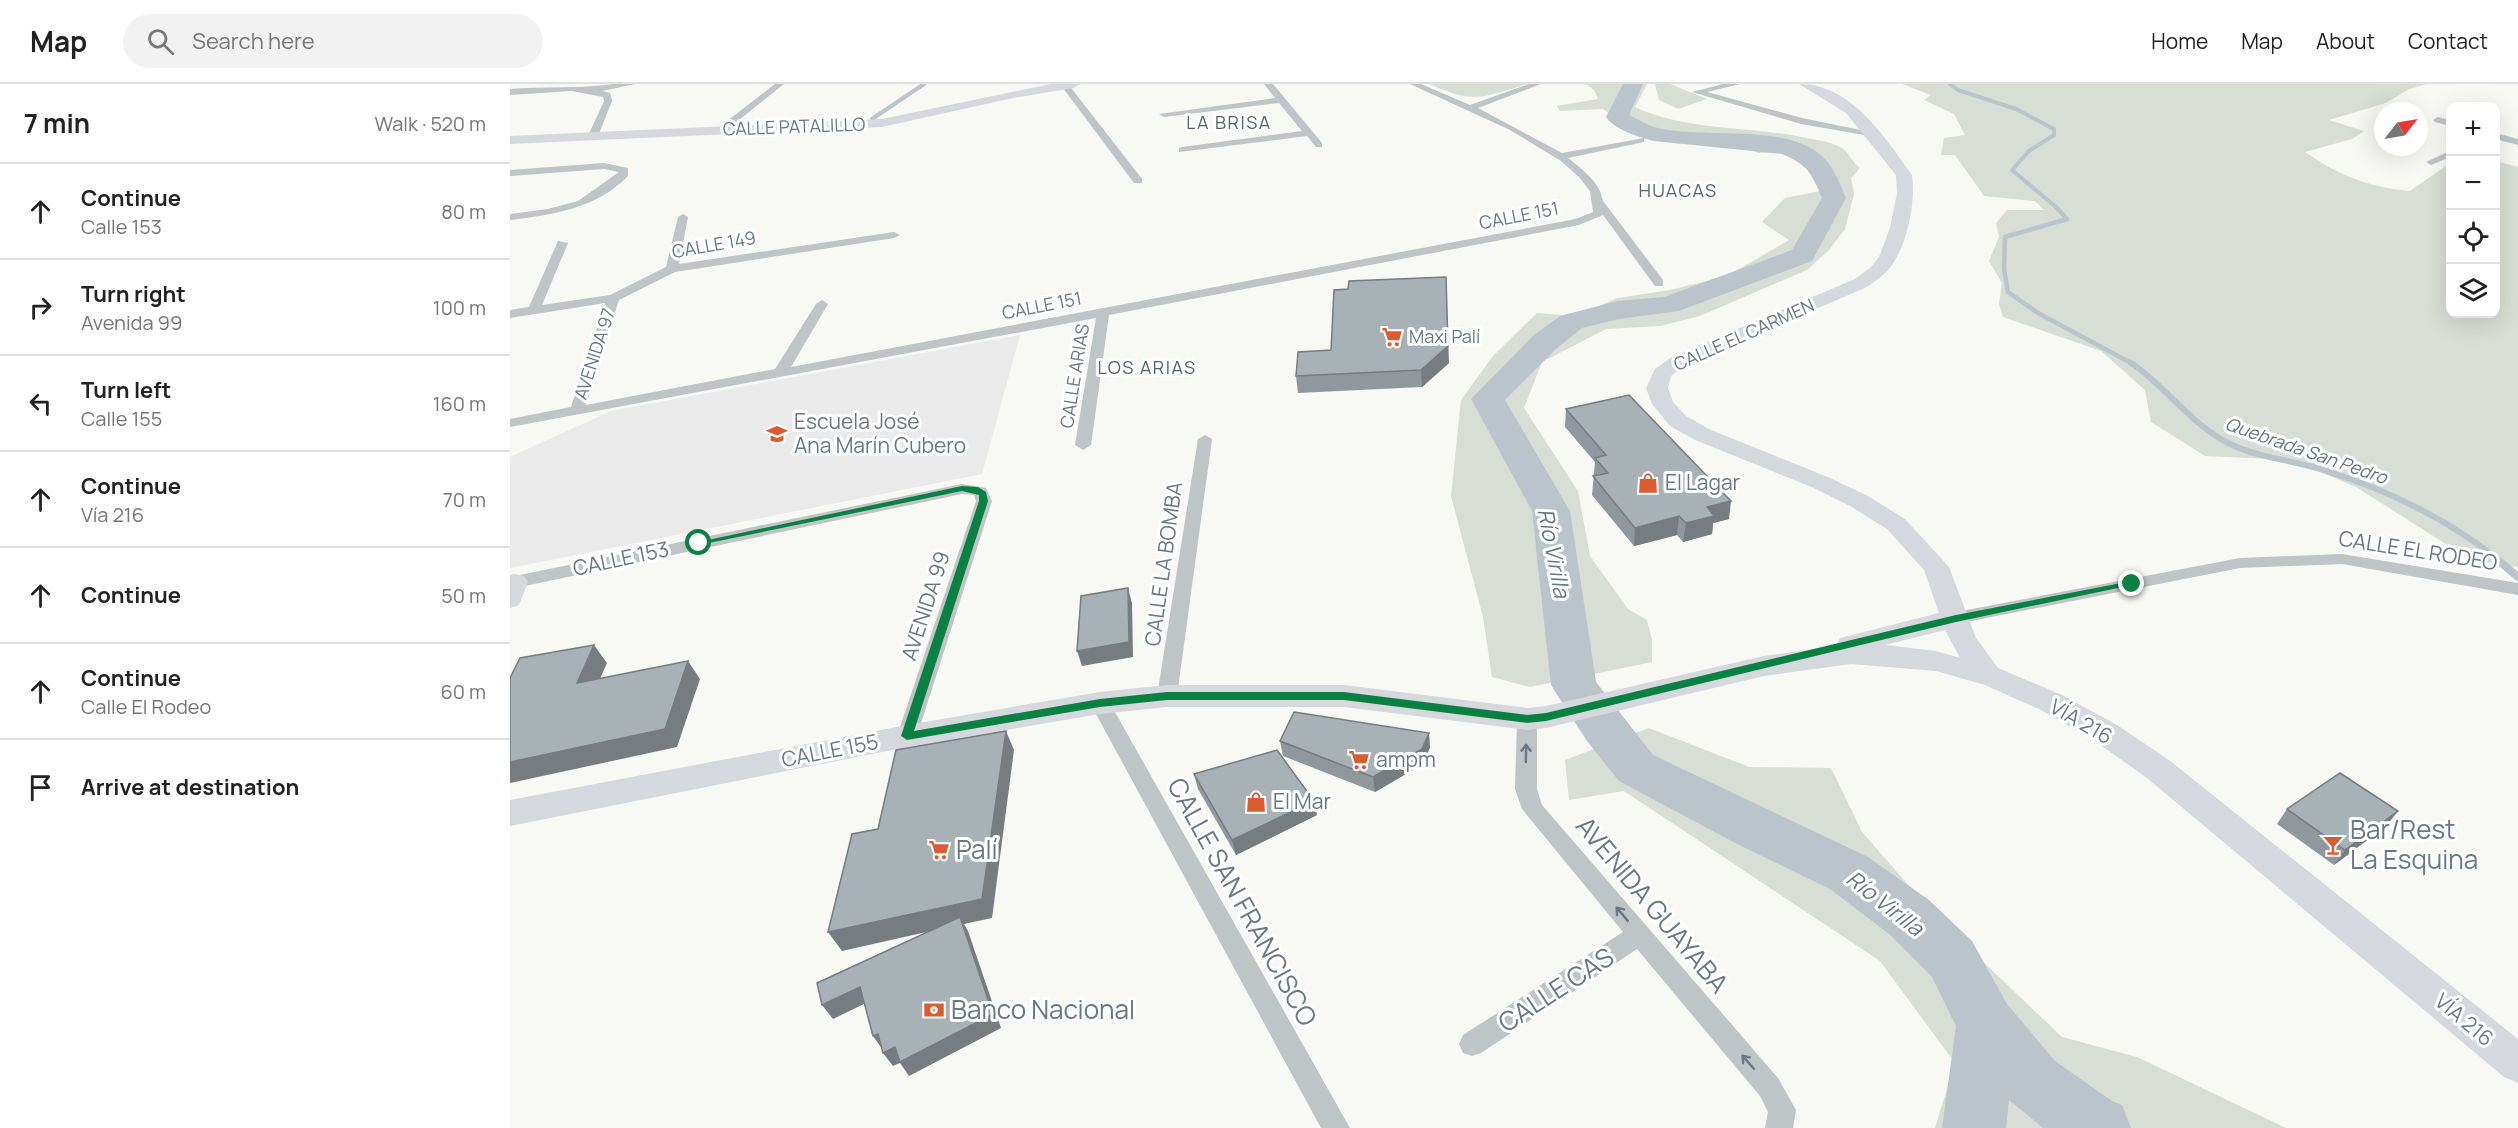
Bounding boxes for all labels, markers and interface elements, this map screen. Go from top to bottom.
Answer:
search box [123,14,543,68]
text: Map [30,22,87,60]
icon: search [144,25,177,58]
text: Search here [192,26,315,56]
text: Home [2151,27,2208,55]
text: Map [2241,27,2283,55]
text: About [2316,27,2375,55]
text: Contact [2408,27,2488,55]
north arrow [2374,102,2428,156]
map controls [2446,102,2500,318]
button: + [2446,102,2500,156]
text: 7 min [24,105,90,141]
text: Walk · 520 m [374,110,486,137]
district label: LA BRISA [1186,110,1272,134]
street label: CALLE PATALILLO [722,112,866,140]
button: − [2446,156,2500,210]
district label: HUACAS [1638,178,1718,202]
text: Continue [81,183,181,213]
icon: ahead [24,195,57,228]
street label: CALLE 151 [1477,196,1561,234]
text: 80 m [441,198,486,225]
button: locate [2446,210,2500,264]
text: Calle 153 [81,213,162,240]
street label: CALLE 149 [670,225,758,263]
button: layers [2446,264,2500,318]
text: Turn right [81,279,186,309]
street label: CALLE 151 [1000,286,1084,324]
icon: right [24,291,57,324]
street label: CALLE EL CARMEN [1670,292,1818,376]
text: 100 m [433,294,486,321]
street label: AVENIDA 97 [568,305,620,402]
text: Avenida 99 [81,309,182,336]
street label: CALLE ARIAS [1054,322,1094,430]
place label: Maxi Palí [1409,324,1480,348]
supermarket icon: Maxi Palí [1380,325,1404,349]
district label: LOS ARIAS [1097,355,1197,379]
text: Turn left [81,375,171,405]
icon: left [24,387,57,420]
text: 160 m [433,390,486,417]
text: Calle 155 [81,405,162,432]
place label: Escuela José Ana Marín Cubero [794,407,966,459]
water label: Quebrada San Pedro [2222,411,2392,489]
school or university icon: Escuela José Ana Marín Cubero [765,422,789,446]
place label: El Lagar [1665,468,1741,496]
text: Continue [81,471,181,501]
shop icon: El Lagar [1636,471,1660,495]
street label: CALLE LA BOMBA [1138,480,1188,648]
icon: ahead [24,483,57,516]
text: 70 m [443,486,486,513]
text: Vía 216 [81,501,144,528]
water label: Río Virilla [1531,506,1578,602]
street label: CALLE EL RODEO [2337,524,2500,576]
route start [685,529,711,555]
street label: CALLE 153 [570,534,671,582]
street label: AVENIDA 99 [894,548,956,664]
route end [2118,570,2144,596]
icon: ahead [24,579,57,612]
text: Continue [81,580,181,610]
text: 50 m [441,582,486,609]
text: Continue [81,663,181,693]
icon: ahead [24,675,57,708]
text: 60 m [440,678,486,705]
street label: VÍA 216 [2045,692,2118,750]
text: Calle El Rodeo [81,693,211,720]
street label: CALLE 155 [779,727,881,773]
one-way arrow [1520,743,1532,763]
place label: ampm [1376,745,1436,773]
supermarket icon: ampm [1347,748,1371,772]
icon: arrive [24,771,57,804]
street label: CALLE SAN FRANCISCO [1160,771,1326,1032]
text: Arrive at destination [81,772,299,802]
place label: El Mar [1273,787,1331,815]
shop icon: El Mar [1244,790,1268,814]
street label: AVENIDA GUAYABA [1568,809,1737,1000]
place label: Bar/Rest La Esquina [2350,811,2478,877]
place label: Palí [956,831,998,867]
bar icon: Bar/Rest La Esquina [2321,833,2345,857]
supermarket icon: Palí [927,838,951,862]
water label: Río Virilla [1840,863,1931,944]
one-way arrow [1615,906,1628,922]
street label: CALLE CAS [1491,938,1620,1040]
street label: VÍA 216 [2429,987,2500,1052]
place label: Banco Nacional [951,991,1135,1027]
bank icon: Banco Nacional [922,998,946,1022]
one-way arrow [1742,1054,1755,1070]

